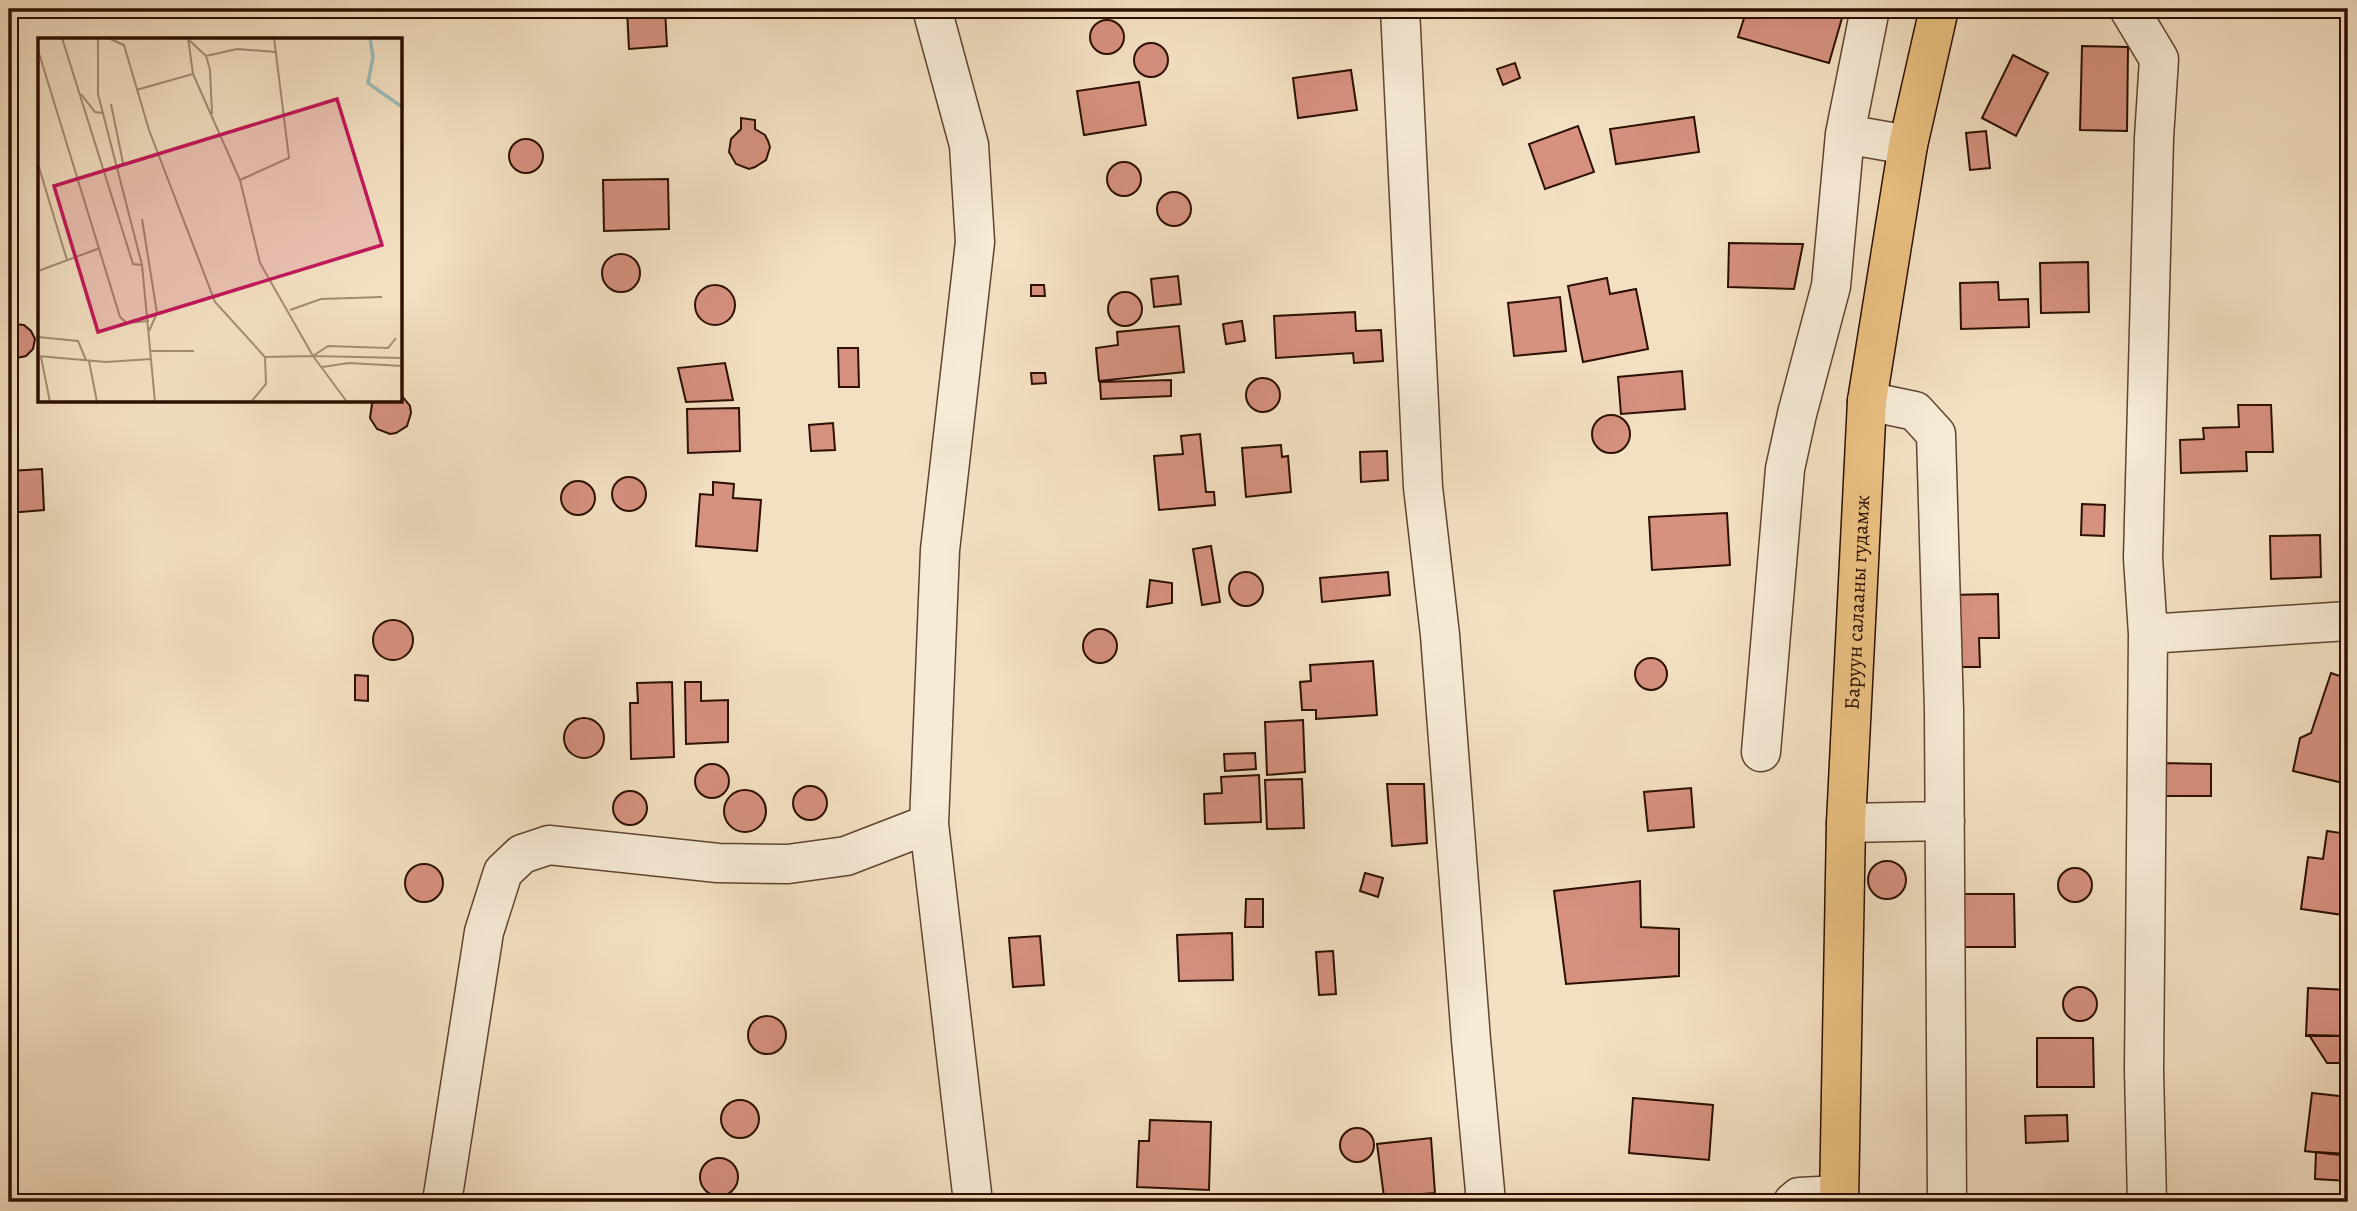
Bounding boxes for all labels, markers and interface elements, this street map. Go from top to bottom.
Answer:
inset map [38,38,402,402]
street label: Баруун салааны гудамж [1838,494,1876,711]

